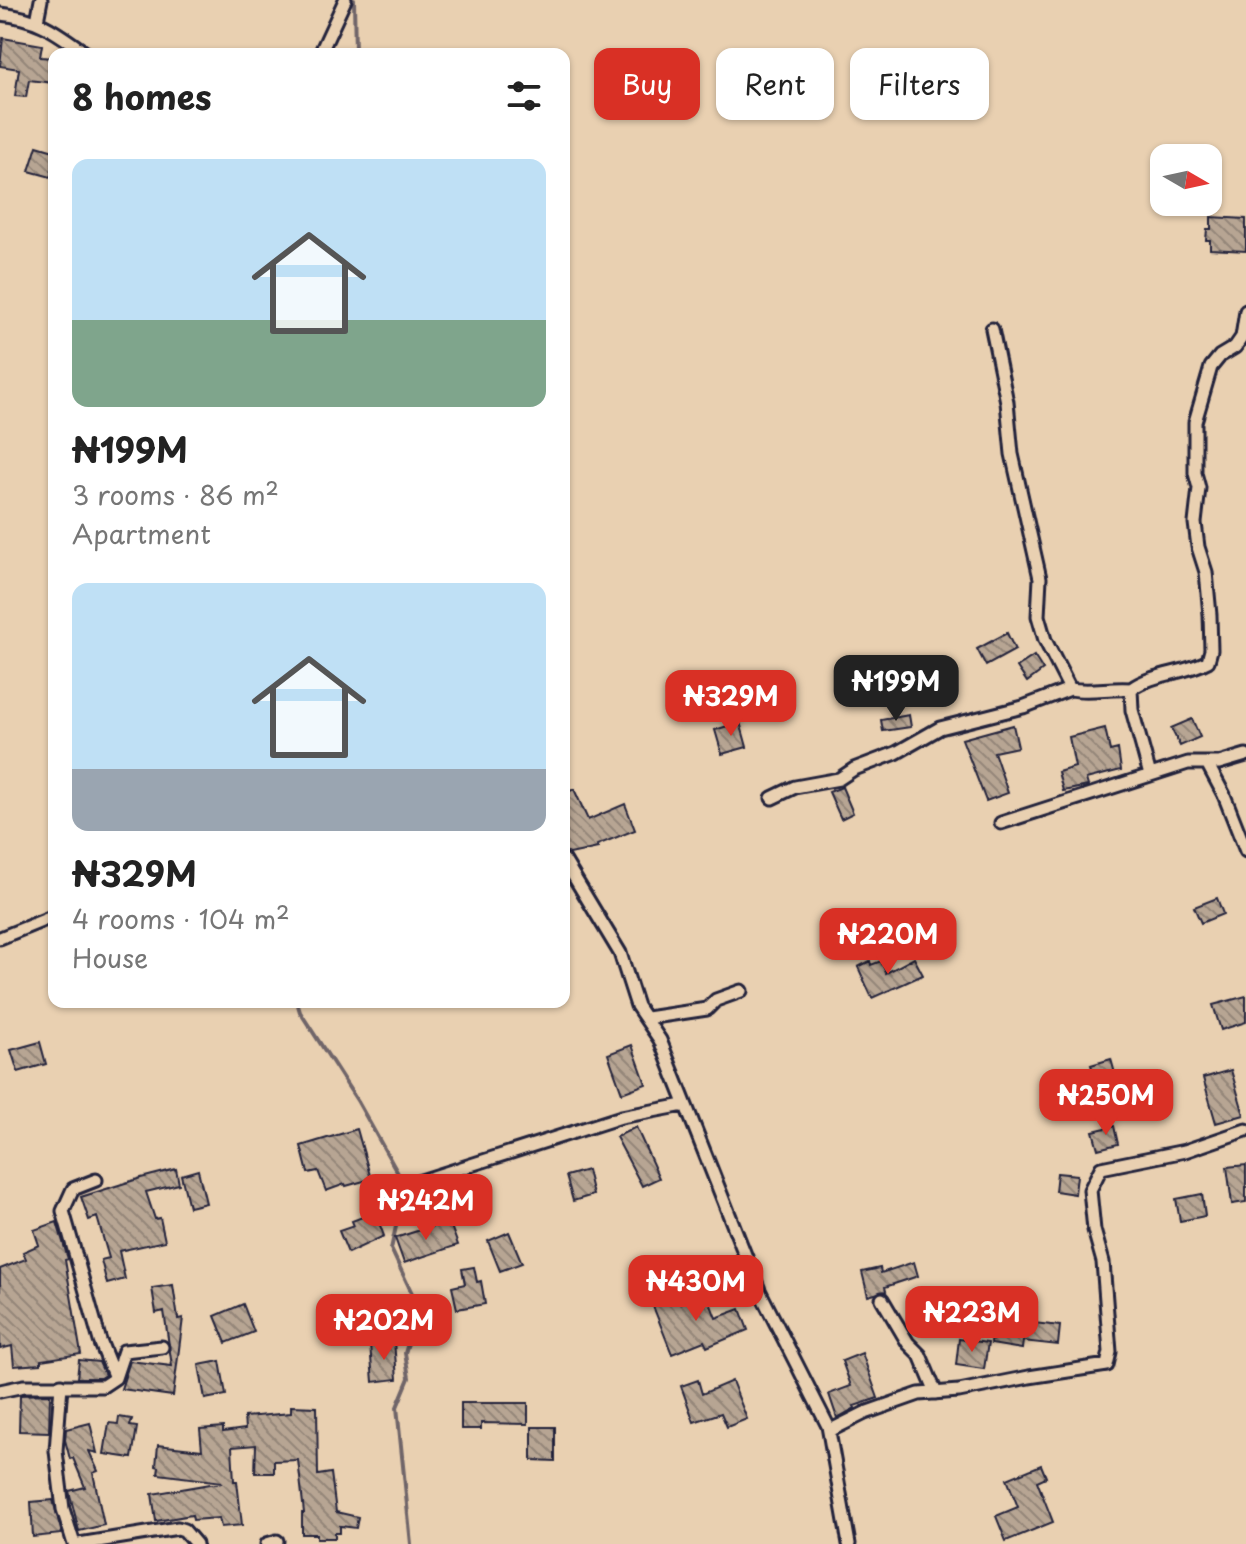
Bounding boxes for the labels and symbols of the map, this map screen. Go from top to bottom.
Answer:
north arrow [1150,144,1222,216]
pin: ₦199M [840,655,952,723]
pin: ₦329M [675,670,787,738]
pin: ₦220M [832,908,944,976]
pin: ₦250M [1050,1069,1162,1137]
pin: ₦242M [370,1174,482,1242]
pin: ₦430M [640,1255,752,1323]
pin: ₦223M [916,1286,1028,1354]
pin: ₦202M [328,1294,440,1362]

